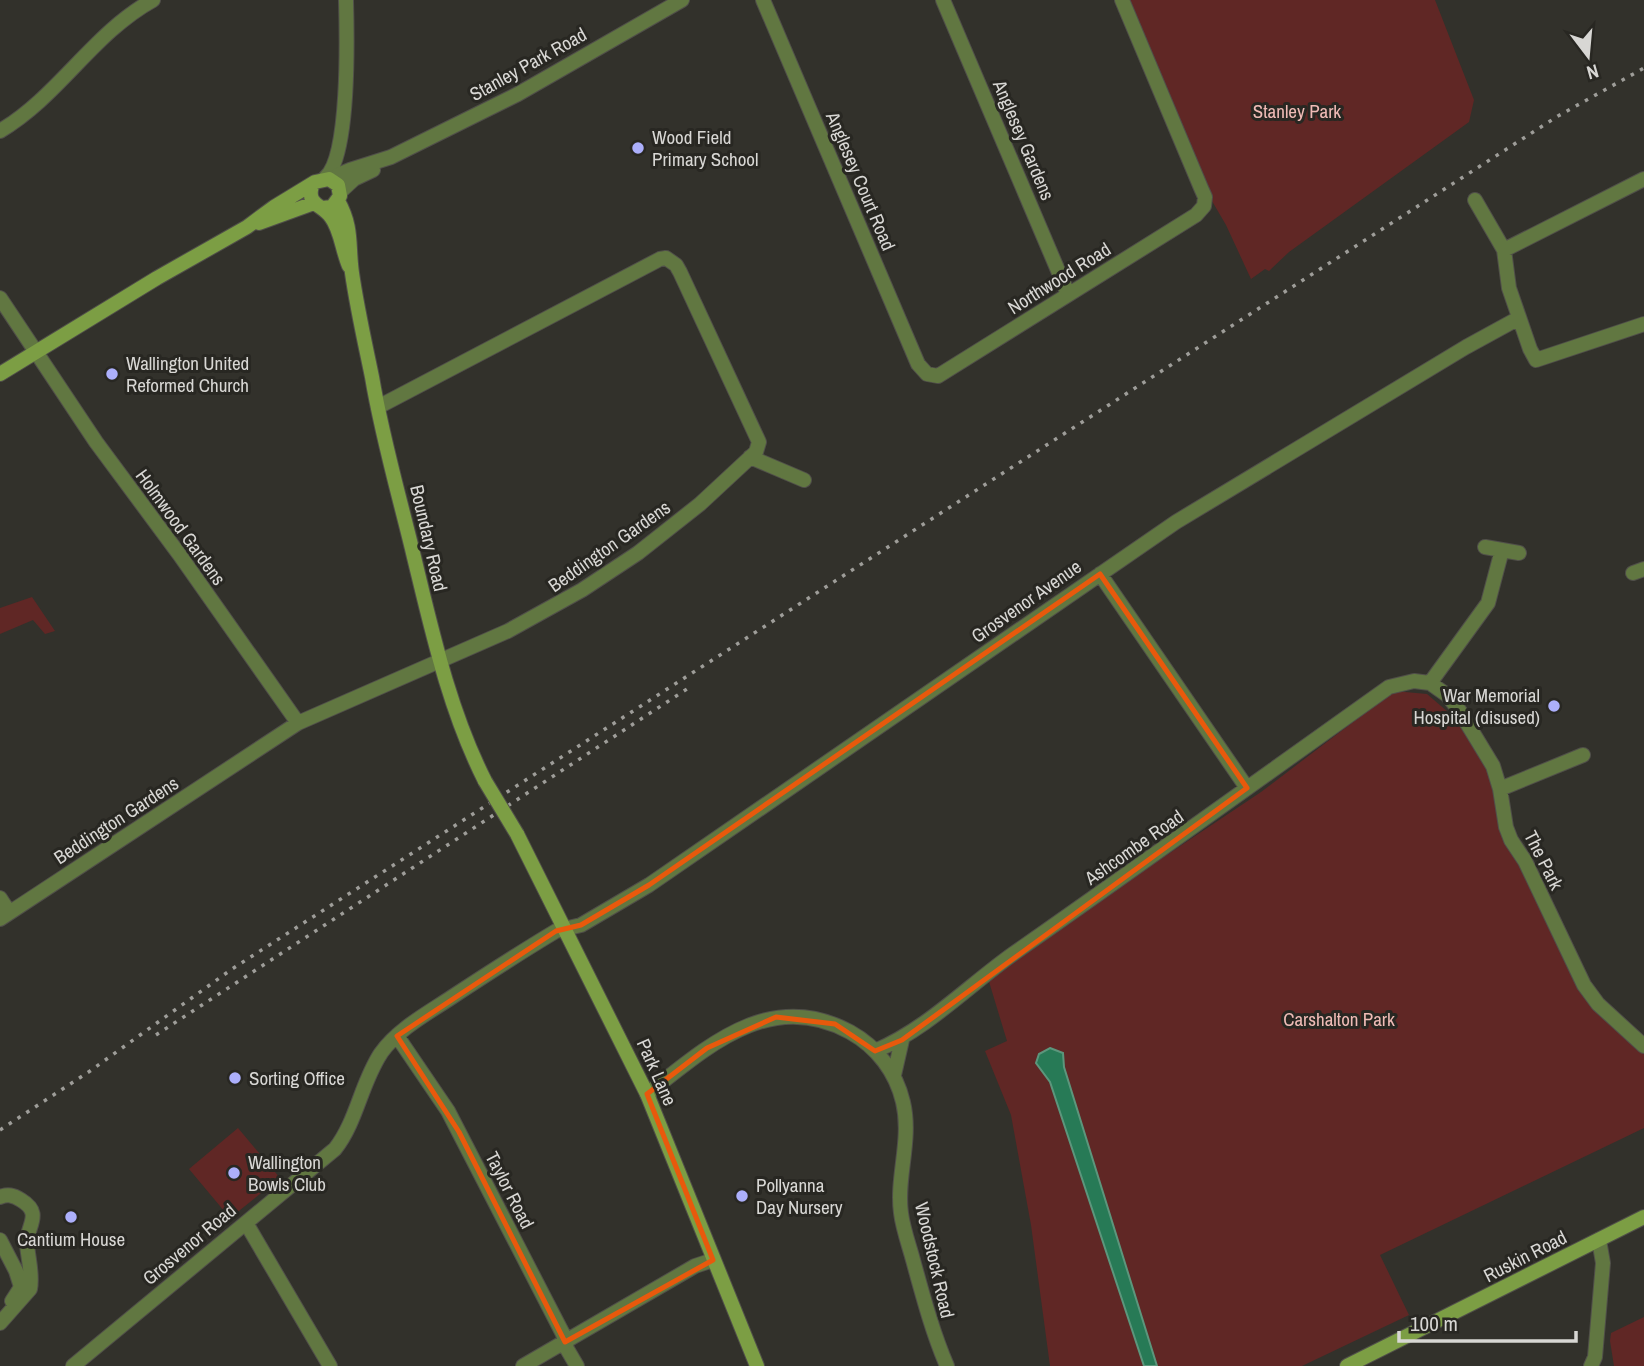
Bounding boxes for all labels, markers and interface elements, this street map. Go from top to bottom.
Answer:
street label: Stanley Park Road [465,21,591,107]
north arrow [1553,21,1623,91]
text: N [1584,58,1602,86]
street label: Anglesey Gardens [987,75,1061,204]
park label: Stanley Park [1253,98,1341,124]
street label: Anglesey Court Road [820,107,902,254]
place label: Wood Field Primary School [652,124,759,172]
marker: Wood Field Primary School [630,140,646,156]
street label: Northwood Road [1003,236,1115,320]
place label: Wallington United Reformed Church [126,350,249,398]
marker: Wallington United Reformed Church [104,366,120,382]
street label: Holmwood Gardens [130,464,232,590]
street label: Boundary Road [404,482,454,594]
street label: Beddington Gardens [543,494,676,598]
street label: Grosvenor Avenue [966,553,1086,649]
place label: War Memorial Hospital (disused) [1414,682,1540,730]
marker: War Memorial Hospital (disused) [1546,698,1562,714]
street label: Beddington Gardens [49,770,184,870]
street label: Ashcombe Road [1079,803,1189,891]
street label: The Park [1518,826,1570,894]
park label: Carshalton Park [1283,1006,1395,1032]
street label: Park Lane [631,1034,683,1110]
place label: Sorting Office [249,1065,345,1091]
marker: Sorting Office [227,1070,243,1086]
street label: Taylor Road [479,1147,541,1233]
place label: Wallington Bowls Club [248,1149,326,1197]
marker: Wallington Bowls Club [226,1165,242,1181]
place label: Pollyanna Day Nursery [756,1172,843,1220]
marker: Pollyanna Day Nursery [734,1188,750,1204]
street label: Grosvenor Road [137,1197,241,1291]
street label: Woodstock Road [909,1199,961,1321]
marker: Cantium House [63,1209,79,1225]
street label: Ruskin Road [1479,1224,1571,1288]
place label: Cantium House [17,1226,125,1252]
scale bar [1399,1300,1576,1344]
text: 100 m [1410,1309,1458,1338]

